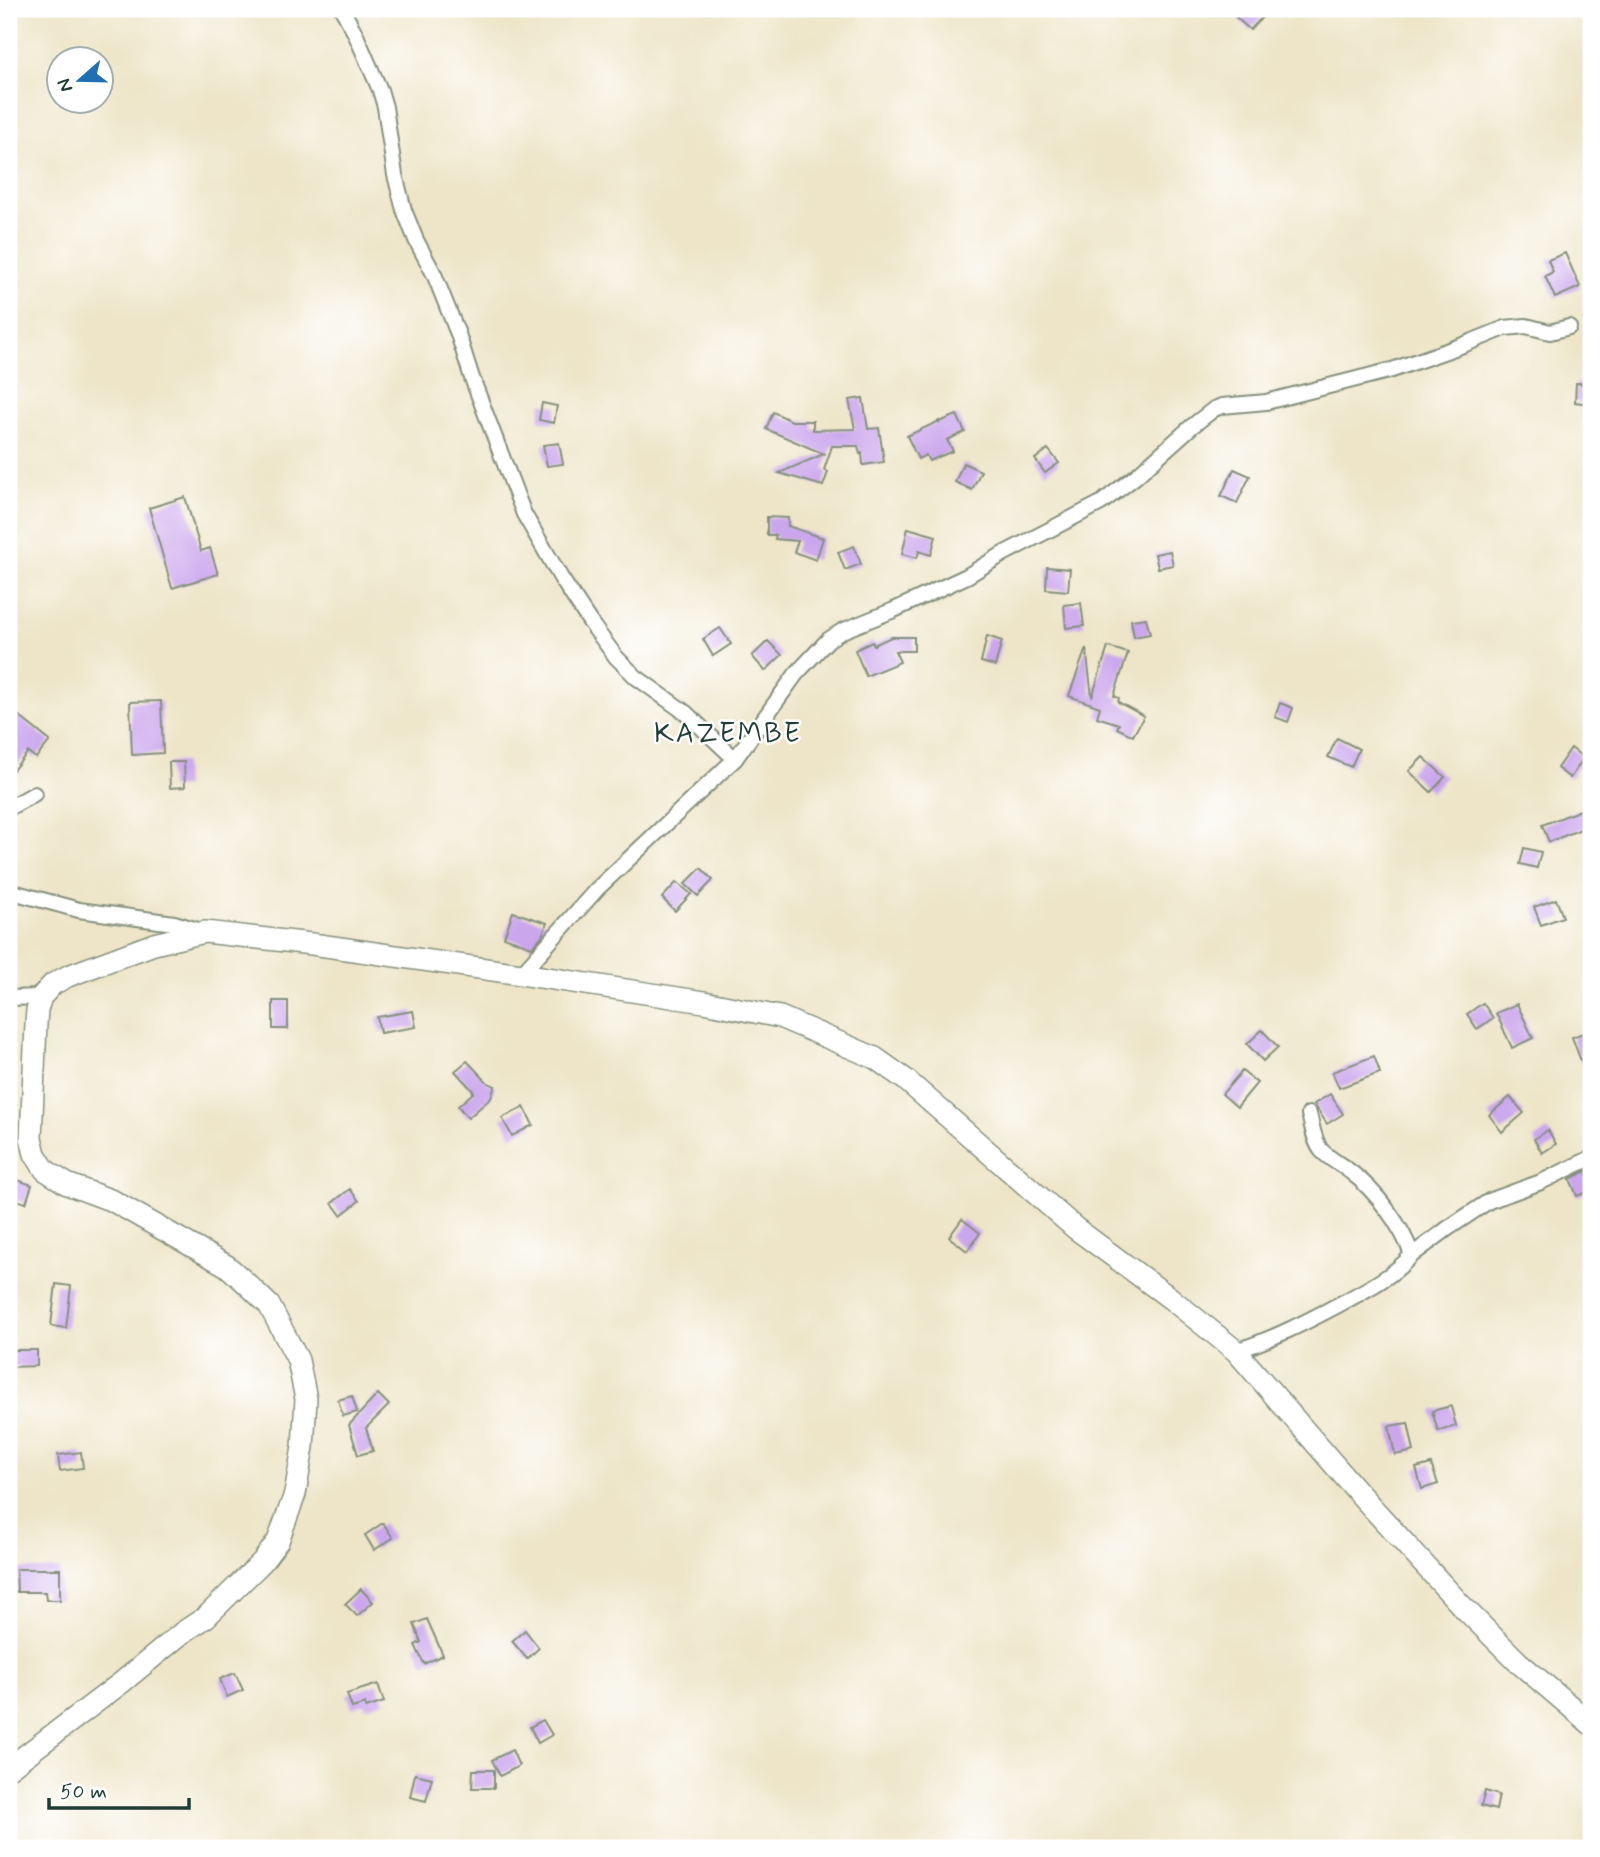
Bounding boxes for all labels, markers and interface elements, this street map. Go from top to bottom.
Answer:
north arrow [46,46,116,116]
text: N [52,75,79,96]
district label: KAZEMBE [654,716,802,753]
scale bar [49,1766,189,1810]
text: 50 m [60,1778,107,1806]

